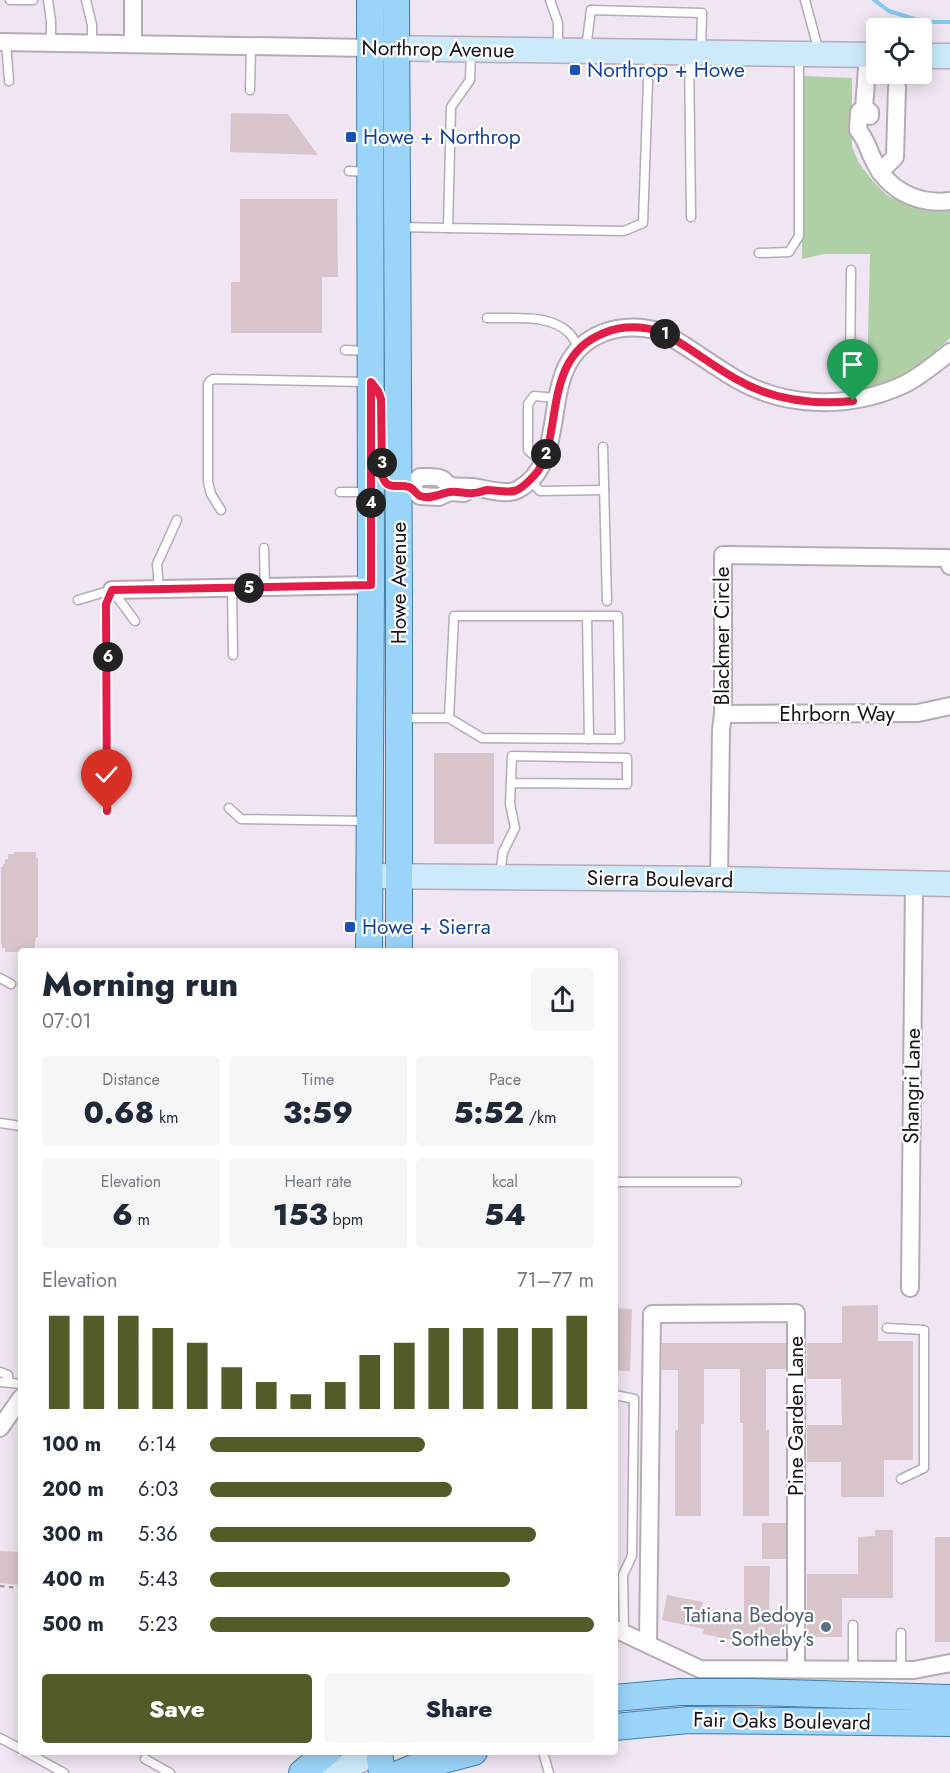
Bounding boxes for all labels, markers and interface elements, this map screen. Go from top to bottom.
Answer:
map controls [866,18,932,84]
button: locate [866,18,932,84]
street label: Northrop Avenue [361,33,515,65]
place label: Northrop + Howe [587,55,745,85]
marker: Northrop + Howe [568,63,582,77]
place label: Howe + Northrop [363,122,521,152]
marker: Howe + Northrop [344,130,358,144]
pin: 1 [650,319,680,349]
text: 1 [661,322,669,345]
pin [827,339,878,401]
icon: arrive [836,348,869,381]
pin: 2 [531,439,561,469]
text: 2 [541,442,551,465]
pin: 3 [367,448,397,478]
text: 3 [377,451,387,474]
pin: 4 [356,488,386,518]
text: 4 [365,491,377,514]
street label: Howe Avenue [384,521,414,644]
street label: Blackmer Circle [707,566,737,706]
pin: 5 [234,573,264,603]
text: 5 [244,576,254,599]
pin: 6 [93,642,123,672]
text: 6 [103,645,113,668]
street label: Ehrborn Way [779,699,896,729]
pin [81,749,132,811]
icon: check [90,758,123,791]
street label: Sierra Boulevard [586,863,734,895]
place label: Howe + Sierra [362,912,491,942]
marker: Howe + Sierra [343,920,357,934]
text: Morning run [42,961,238,1008]
button: share [531,968,594,1031]
text: 07:01 [42,1007,92,1036]
street label: Shangri Lane [896,1028,928,1144]
text: Distance [102,1068,160,1091]
text: Time [302,1068,334,1091]
text: Pace [489,1068,521,1091]
text: 0.68 [83,1091,154,1134]
text: 3:59 [283,1091,353,1134]
text: 5:52 [453,1091,524,1134]
text: km [154,1106,179,1129]
text: /km [524,1106,557,1129]
text: Elevation [101,1170,161,1193]
text: Heart rate [285,1170,351,1193]
text: kcal [492,1170,518,1193]
text: 6 [112,1193,133,1236]
text: 153 [273,1193,328,1236]
text: 54 [484,1193,526,1236]
text: m [133,1208,150,1231]
text: bpm [328,1208,363,1231]
text: Elevation [42,1266,117,1295]
text: 71–77 m [517,1266,594,1295]
street label: Pine Garden Lane [781,1336,811,1496]
text: 100 m [42,1430,101,1459]
text: 6:14 [138,1430,176,1459]
text: 200 m [42,1475,104,1504]
text: 6:03 [138,1475,178,1504]
text: 300 m [42,1520,103,1549]
text: 5:36 [138,1520,178,1549]
text: 400 m [42,1565,105,1594]
text: 5:43 [138,1565,178,1594]
place label: Tatiana Bedoya - Sotheby's [683,1600,814,1654]
text: 500 m [42,1610,104,1639]
text: 5:23 [138,1610,178,1639]
marker: Tatiana Bedoya - Sotheby's [819,1620,833,1634]
button: Save [42,1674,312,1743]
button: Share [324,1674,594,1743]
street label: Fair Oaks Boulevard [693,1704,871,1738]

